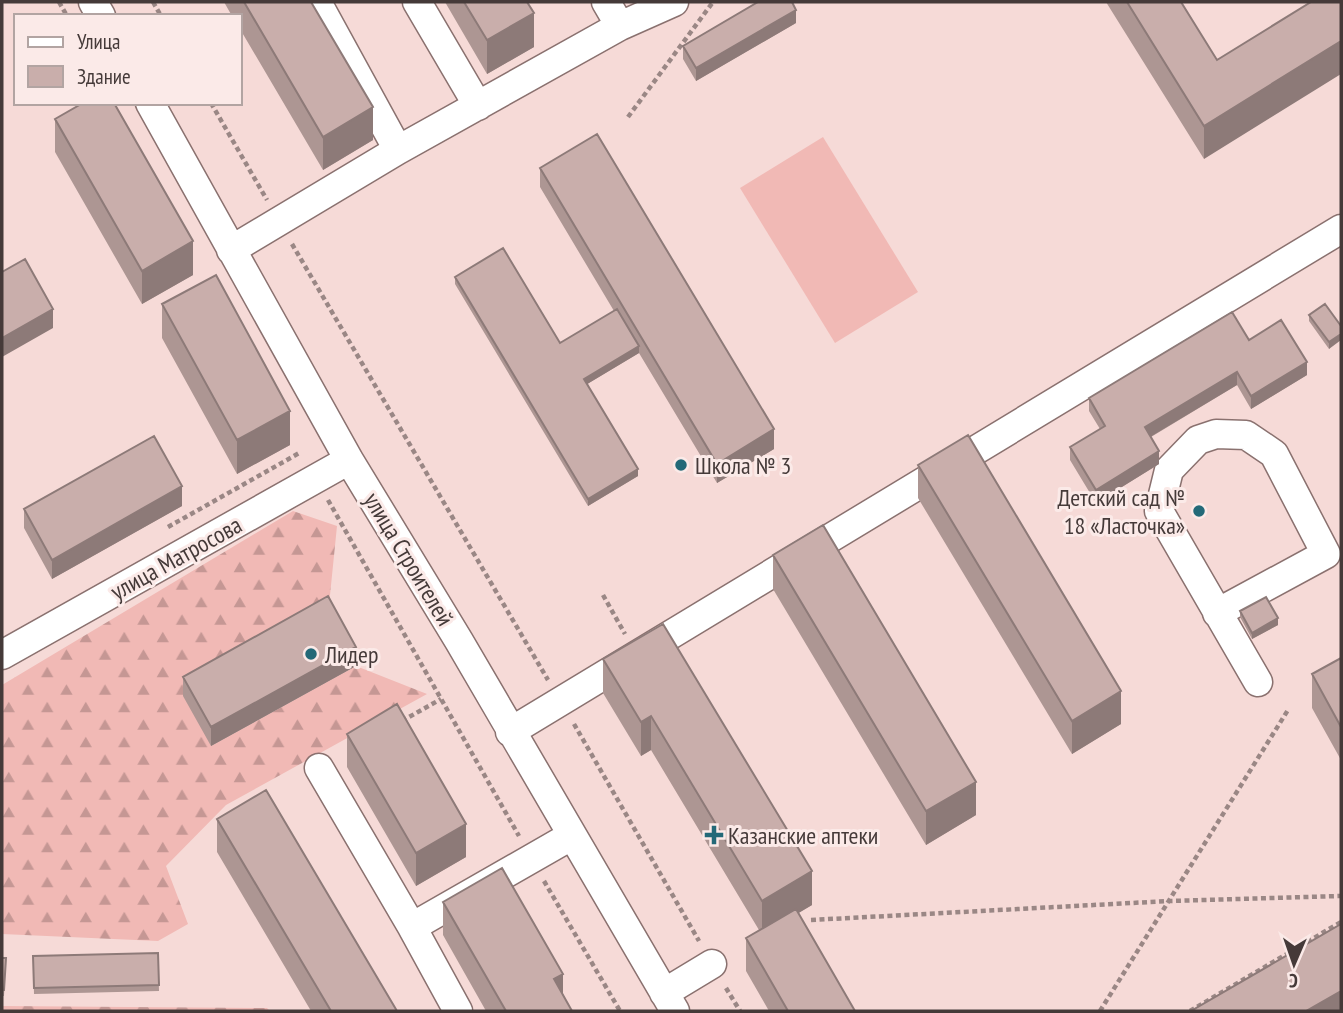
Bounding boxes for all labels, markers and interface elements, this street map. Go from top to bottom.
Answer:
legend [14,14,242,105]
text: Улица [77,28,120,55]
text: Здание [77,63,131,90]
place label: Школа № 3 [695,450,791,481]
marker: Школа № 3 [673,457,689,473]
place label: Детский сад № 18 «Ласточка» [1058,482,1185,541]
street label: улица Строителей [357,487,461,631]
marker: Детский сад № 18 «Ласточка» [1191,503,1207,519]
street label: улица Матросова [105,509,247,607]
place label: Лидер [324,639,378,670]
marker: Лидер [303,646,319,662]
place label: Казанские аптеки [728,820,878,851]
marker: Казанские аптеки [706,827,722,843]
north arrow [1259,929,1329,999]
text: С [1288,969,1298,993]

